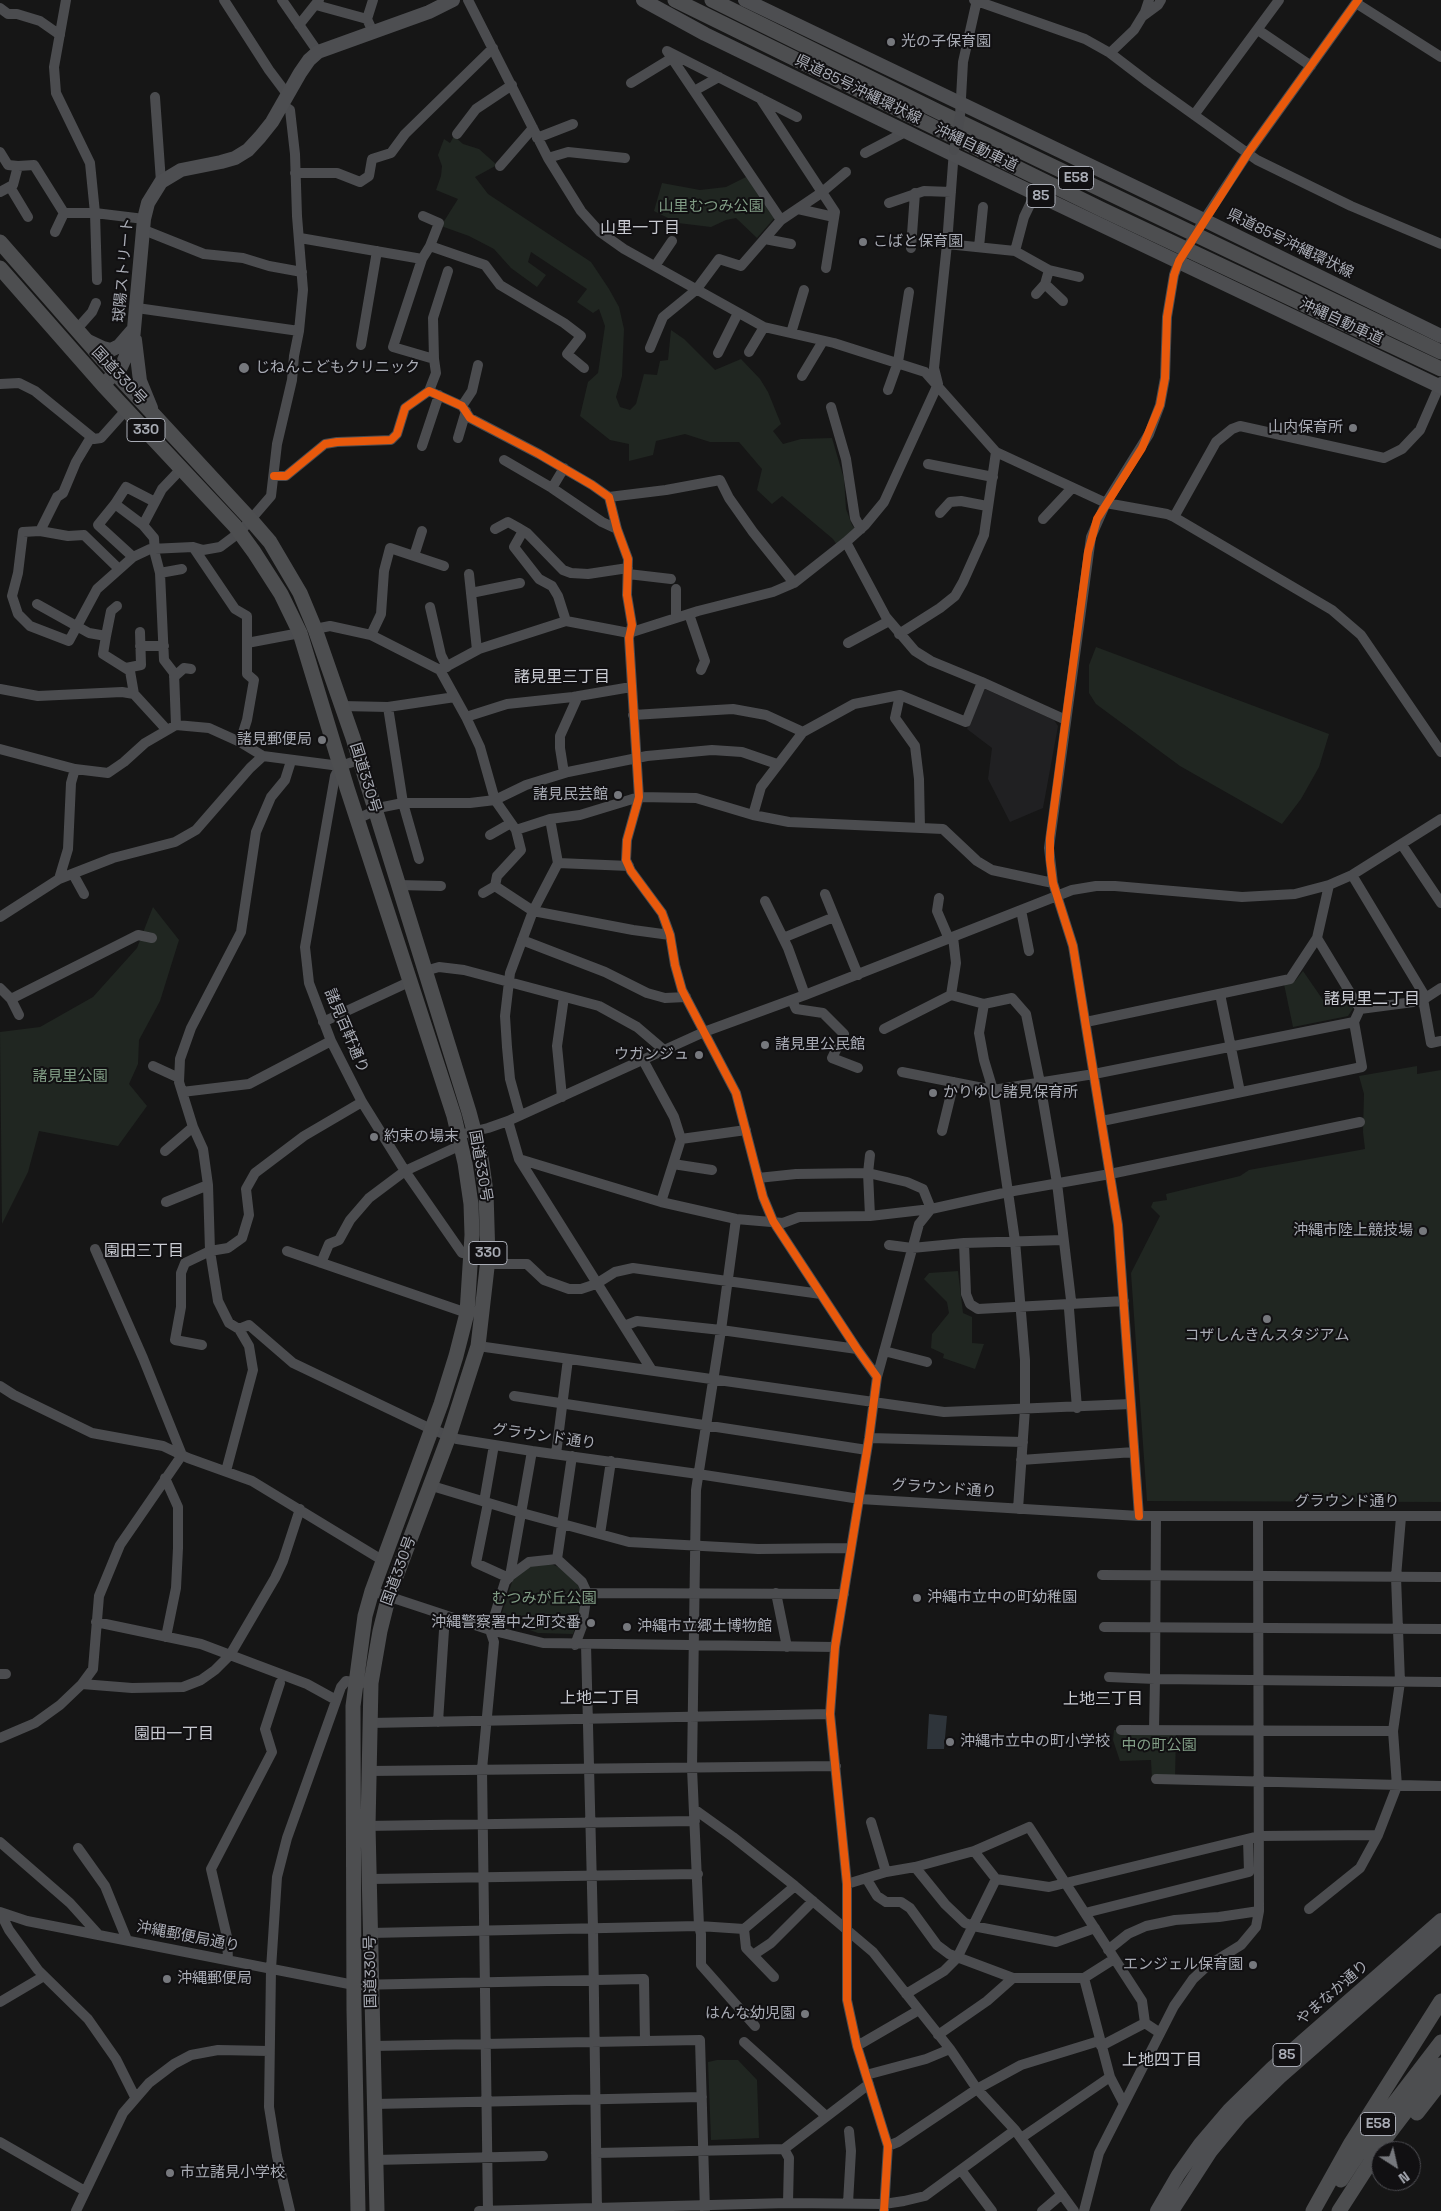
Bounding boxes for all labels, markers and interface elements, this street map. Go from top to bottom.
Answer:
place label: 光の子保育園 [901,33,991,51]
marker: 光の子保育園 [885,36,897,48]
street label: 県道85号沖縄環状線 [792,52,924,128]
street label: 沖縄自動車道 [932,120,1020,176]
road number: E58 [1058,167,1094,190]
road number: 85 [1027,185,1055,208]
park label: 山里むつみ公園 [659,198,763,216]
street label: 県道85号沖縄環状線 [1224,206,1356,282]
street label: 球陽ストリート [110,217,138,323]
district label: 山里一丁目 [600,219,680,239]
place label: こばと保育園 [873,233,963,251]
marker: こばと保育園 [857,236,869,248]
street label: 沖縄自動車道 [1296,295,1386,349]
street label: 国道330号 [88,343,150,409]
place label: じねんこどもクリニック [255,359,420,377]
marker: じねんこどもクリニック [237,361,251,375]
road number: 330 [127,418,165,442]
place label: 山内保育所 [1268,419,1343,437]
marker: 山内保育所 [1347,422,1359,434]
district label: 諸見里三丁目 [514,668,610,688]
place label: 諸見郵便局 [237,731,312,749]
marker: 諸見郵便局 [316,734,328,746]
street label: 国道330号 [346,741,384,815]
place label: 諸見民芸館 [533,786,608,804]
marker: 諸見民芸館 [612,789,624,801]
street label: 諸見百軒通り [320,986,372,1076]
district label: 諸見里二丁目 [1324,990,1420,1010]
place label: 諸見里公民館 [775,1036,865,1054]
marker: 諸見里公民館 [759,1039,771,1051]
place label: ウガンジュ [614,1046,689,1064]
marker: ウガンジュ [693,1049,705,1061]
park label: 諸見里公園 [33,1068,107,1086]
place label: かりゆし諸見保育所 [943,1084,1078,1102]
marker: かりゆし諸見保育所 [927,1087,939,1099]
place label: 約束の場末 [384,1128,459,1146]
street label: 国道330号 [465,1129,495,1203]
marker: 約束の場末 [368,1131,380,1143]
place label: 沖縄市陸上競技場 [1293,1222,1413,1240]
marker: 沖縄市陸上競技場 [1417,1225,1429,1237]
district label: 園田三丁目 [104,1242,184,1262]
road number: 330 [469,1242,507,1264]
marker: コザしんきんスタジアム [1261,1313,1273,1325]
place label: コザしんきんスタジアム [1185,1327,1349,1345]
street label: グラウンド通り [491,1421,597,1453]
street label: グラウンド通り [891,1476,997,1502]
street label: グラウンド通り [1295,1493,1399,1511]
street label: 国道330号 [378,1534,420,1608]
place label: 沖縄市立中の町幼稚園 [927,1589,1077,1607]
park label: むつみが丘公園 [492,1590,596,1608]
marker: 沖縄市立中の町幼稚園 [911,1592,923,1604]
place label: 沖縄警察署中之町交番 [431,1614,581,1632]
marker: 沖縄警察署中之町交番 [585,1617,597,1629]
place label: 沖縄市立郷土博物館 [637,1618,772,1636]
marker: 沖縄市立郷土博物館 [621,1621,633,1633]
district label: 上地二丁目 [560,1689,640,1709]
district label: 上地三丁目 [1063,1690,1143,1710]
district label: 園田一丁目 [134,1725,214,1745]
place label: 沖縄市立中の町小学校 [960,1733,1110,1751]
marker: 沖縄市立中の町小学校 [944,1736,956,1748]
park label: 中の町公園 [1122,1737,1196,1755]
street label: 沖縄郵便局通り [135,1918,241,1956]
street label: 国道330号 [361,1935,381,2009]
place label: エンジェル保育園 [1123,1956,1243,1974]
street label: やまなか通り [1293,1957,1373,2029]
marker: エンジェル保育園 [1247,1959,1259,1971]
place label: 沖縄郵便局 [177,1970,252,1988]
marker: 沖縄郵便局 [161,1973,173,1985]
place label: はんな幼児園 [705,2005,795,2023]
marker: はんな幼児園 [799,2008,811,2020]
road number: 85 [1273,2044,1301,2066]
district label: 上地四丁目 [1122,2051,1202,2071]
road number: E58 [1360,2112,1396,2136]
north arrow [1371,2141,1421,2191]
place label: 市立諸見小学校 [180,2164,285,2182]
marker: 市立諸見小学校 [164,2167,176,2179]
text: N [1395,2167,1413,2188]

